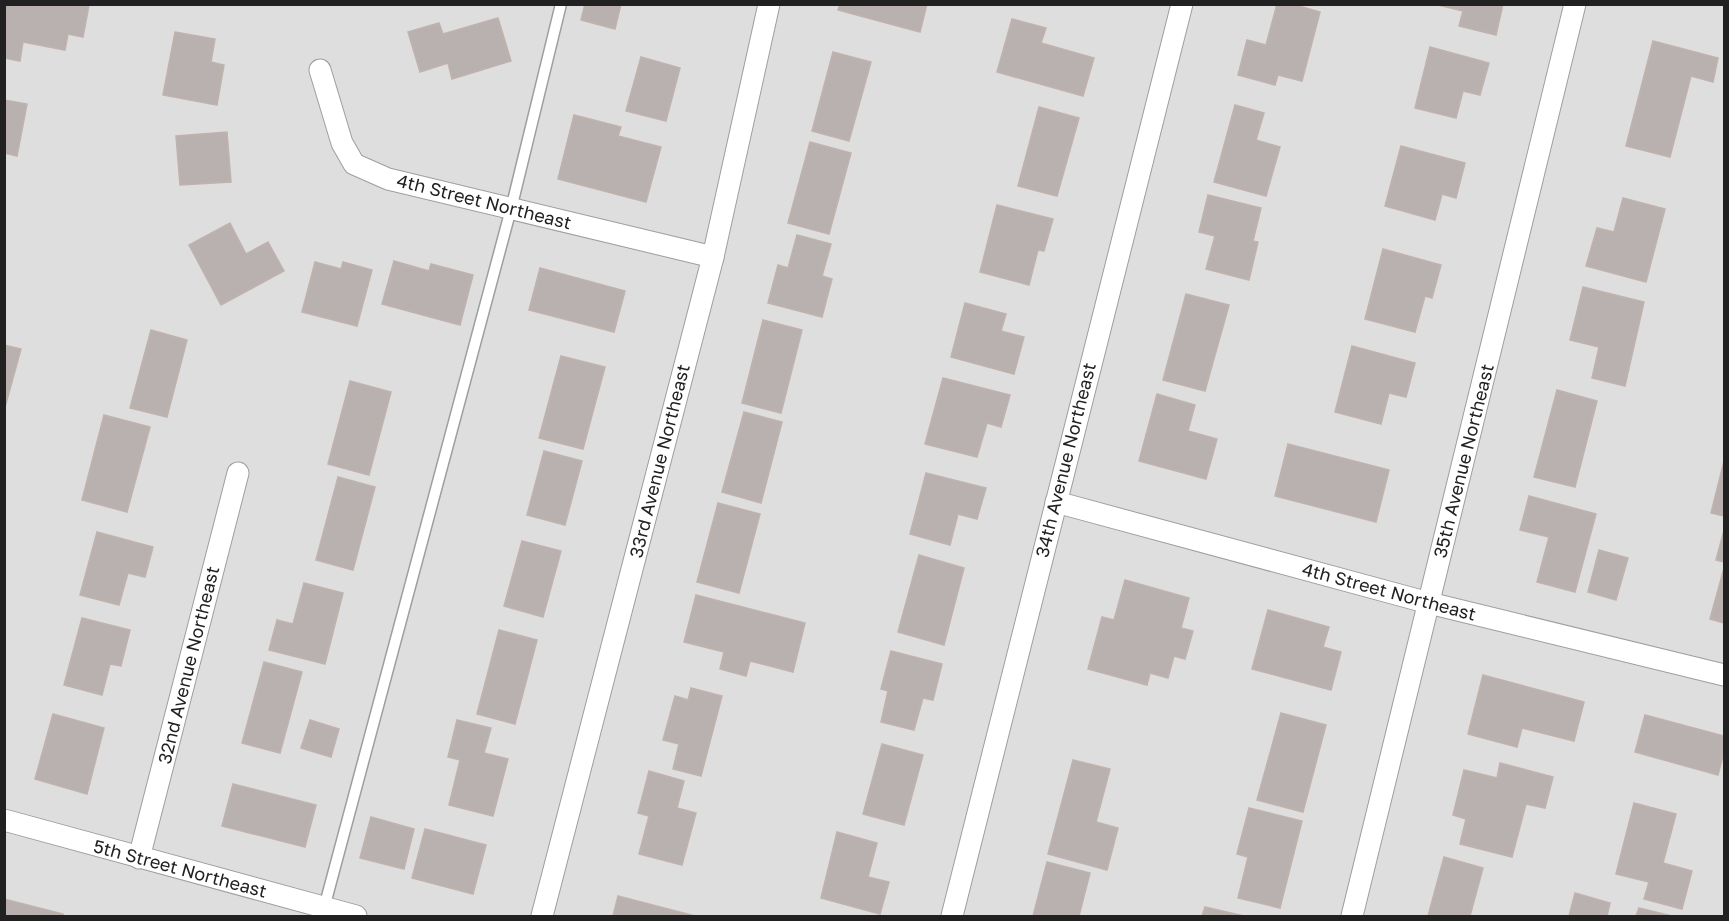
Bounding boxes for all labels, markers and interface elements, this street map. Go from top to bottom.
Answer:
street label: 4th Street Northeast [395,169,574,233]
street label: 34th Avenue Northeast [1030,360,1100,559]
street label: 35th Avenue Northeast [1428,361,1498,560]
street label: 33rd Avenue Northeast [624,362,694,560]
street label: 4th Street Northeast [1300,557,1479,625]
street label: 32nd Avenue Northeast [153,564,223,766]
street label: 5th Street Northeast [91,834,269,902]

